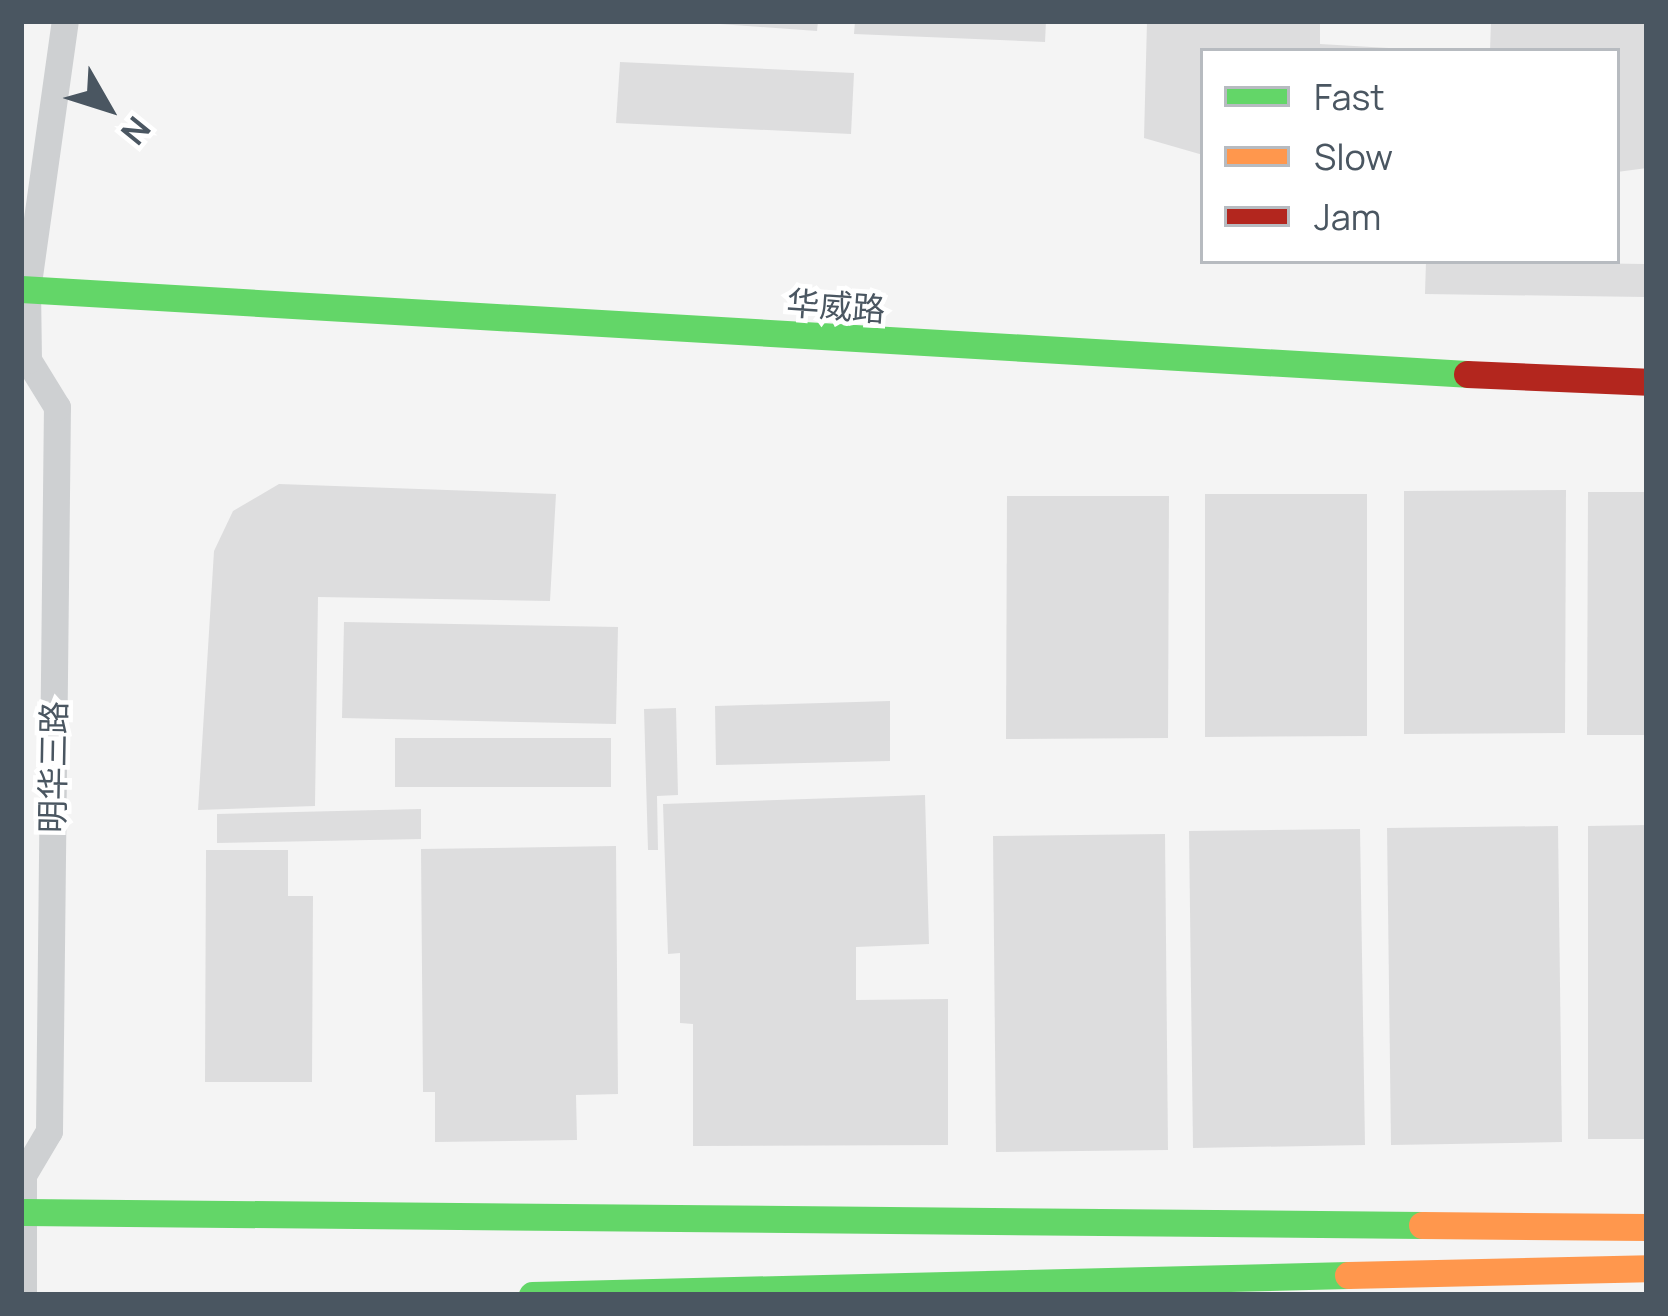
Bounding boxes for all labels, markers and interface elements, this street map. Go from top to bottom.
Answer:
north arrow [48,48,168,168]
legend [1200,48,1620,264]
text: Fast [1314,72,1385,121]
text: N [111,108,161,154]
text: Slow [1314,132,1393,181]
text: Jam [1314,192,1381,241]
street label: 华威路 [785,283,887,329]
street label: 明华三路 [32,701,74,833]

